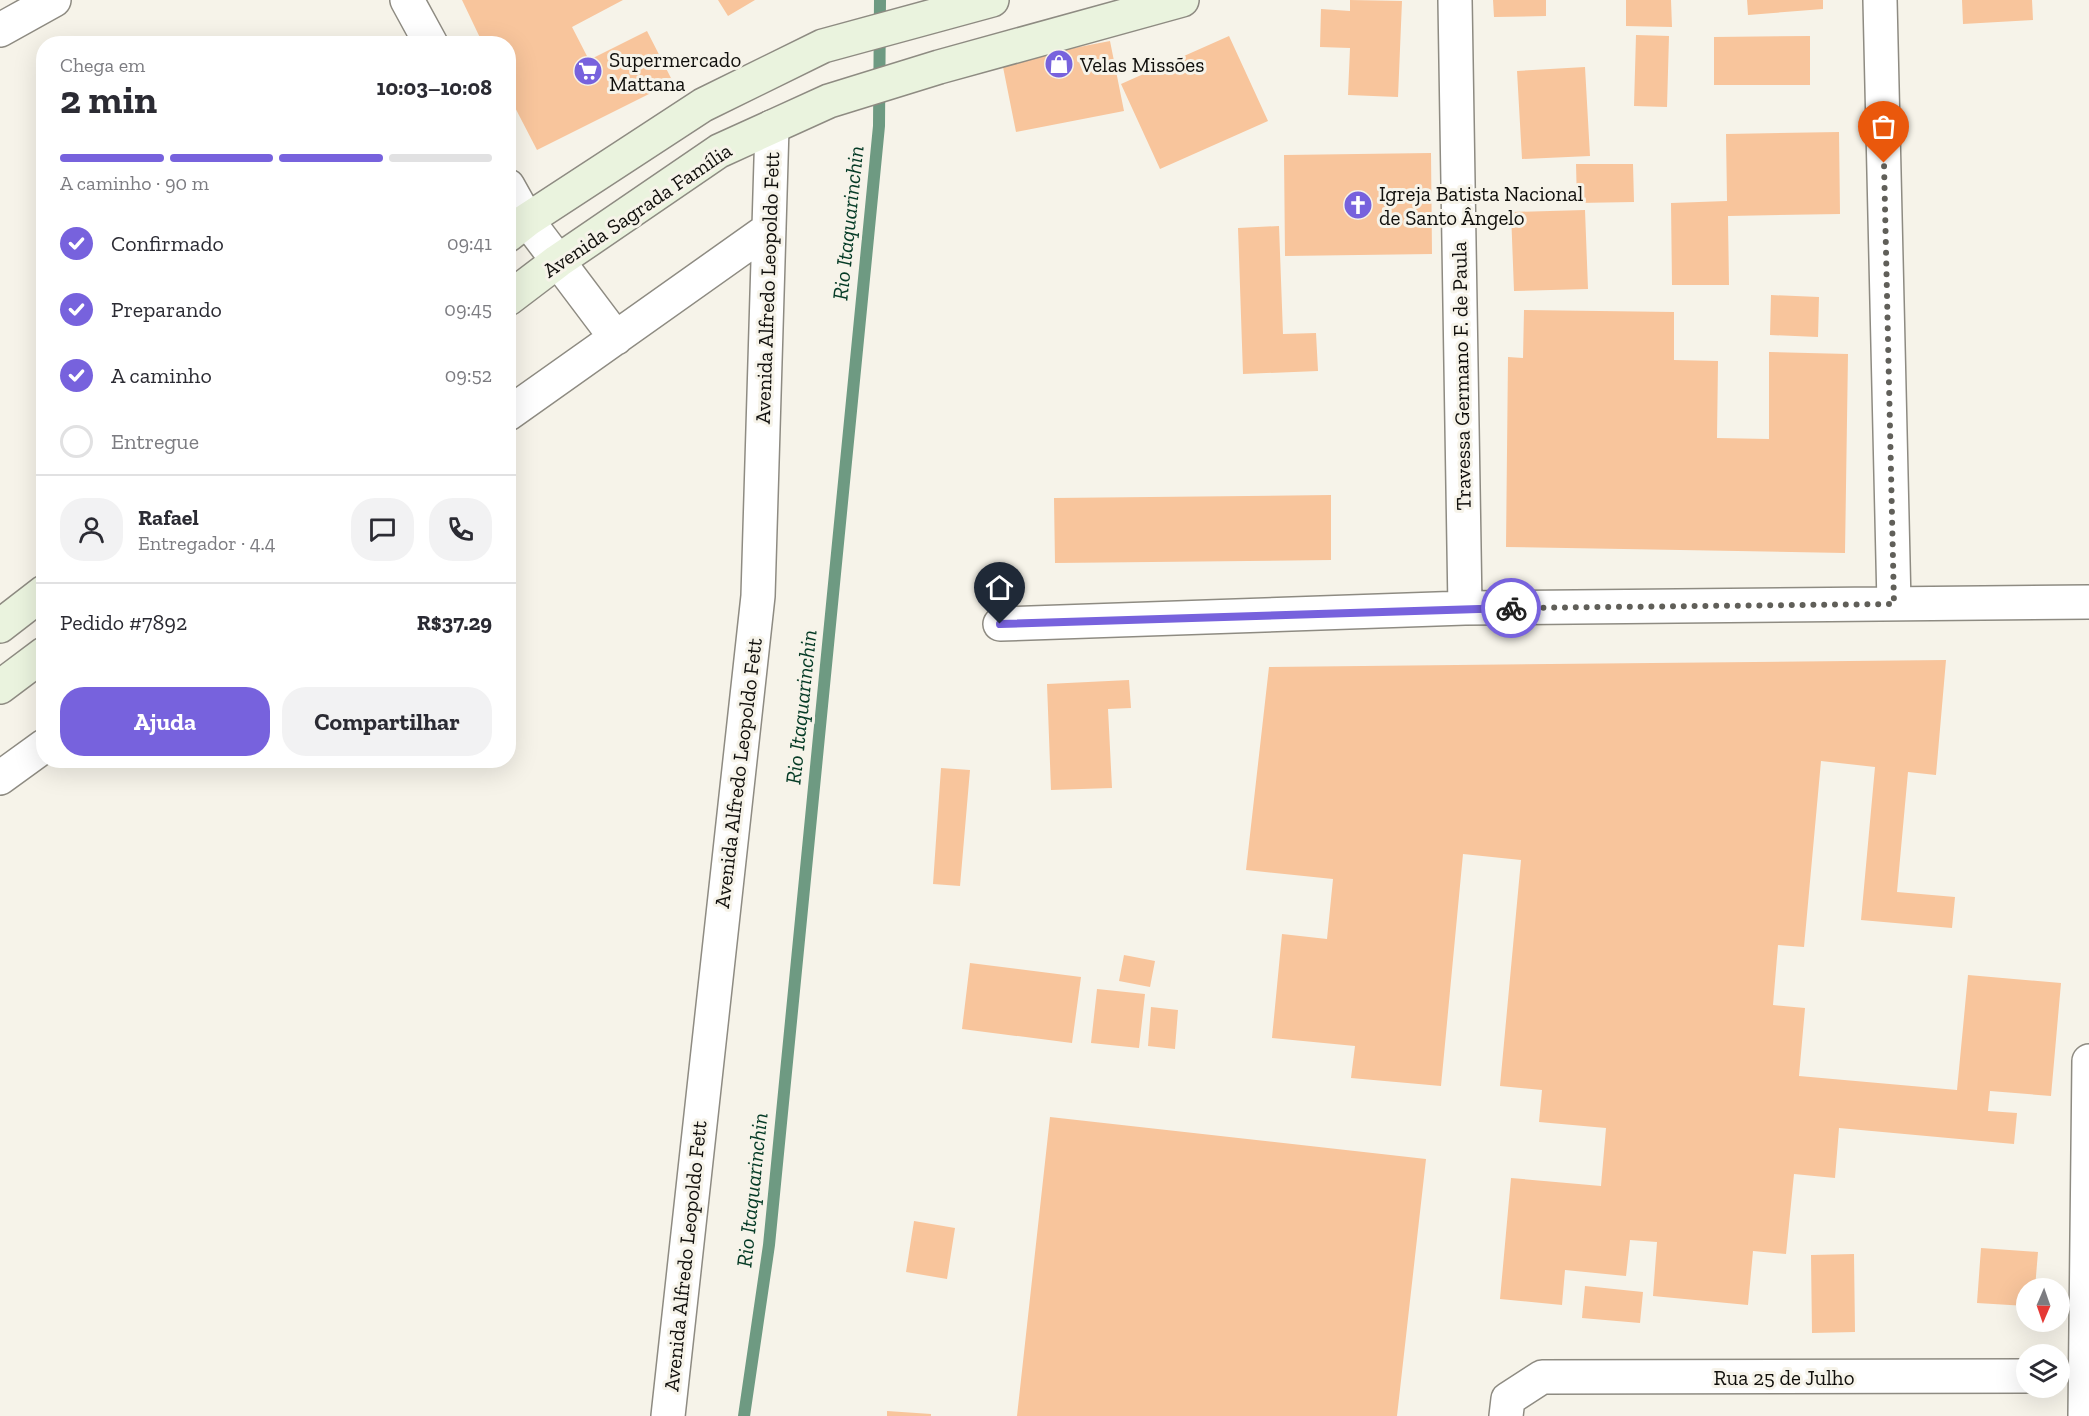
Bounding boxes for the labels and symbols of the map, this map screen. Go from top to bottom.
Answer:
place label: Supermercado Mattana [609,47,741,96]
shop icon: Velas Missões [1043,48,1075,80]
place label: Velas Missões [1079,52,1204,77]
supermarket icon: Supermercado Mattana [572,55,604,87]
pin [1858,101,1909,163]
street label: Avenida Sagrada Família [538,137,736,283]
water label: Rio Itaquarinchin [826,144,870,302]
street label: Avenida Alfredo Leopoldo Fett [750,151,784,424]
place label: Igreja Batista Nacional de Santo Ângelo [1379,181,1584,230]
church icon: Igreja Batista Nacional de Santo Ângelo [1342,189,1374,221]
street label: Travessa Germano F. de Paula [1446,241,1476,511]
pin [974,562,1025,624]
courier [1481,578,1541,638]
water label: Rio Itaquarinchin [779,628,823,786]
street label: Avenida Alfredo Leopoldo Fett [709,636,767,910]
water label: Rio Itaquarinchin [730,1111,774,1269]
street label: Avenida Alfredo Leopoldo Fett [658,1119,712,1393]
north arrow [2016,1278,2070,1332]
street label: Rua 25 de Julho [1714,1365,1854,1390]

